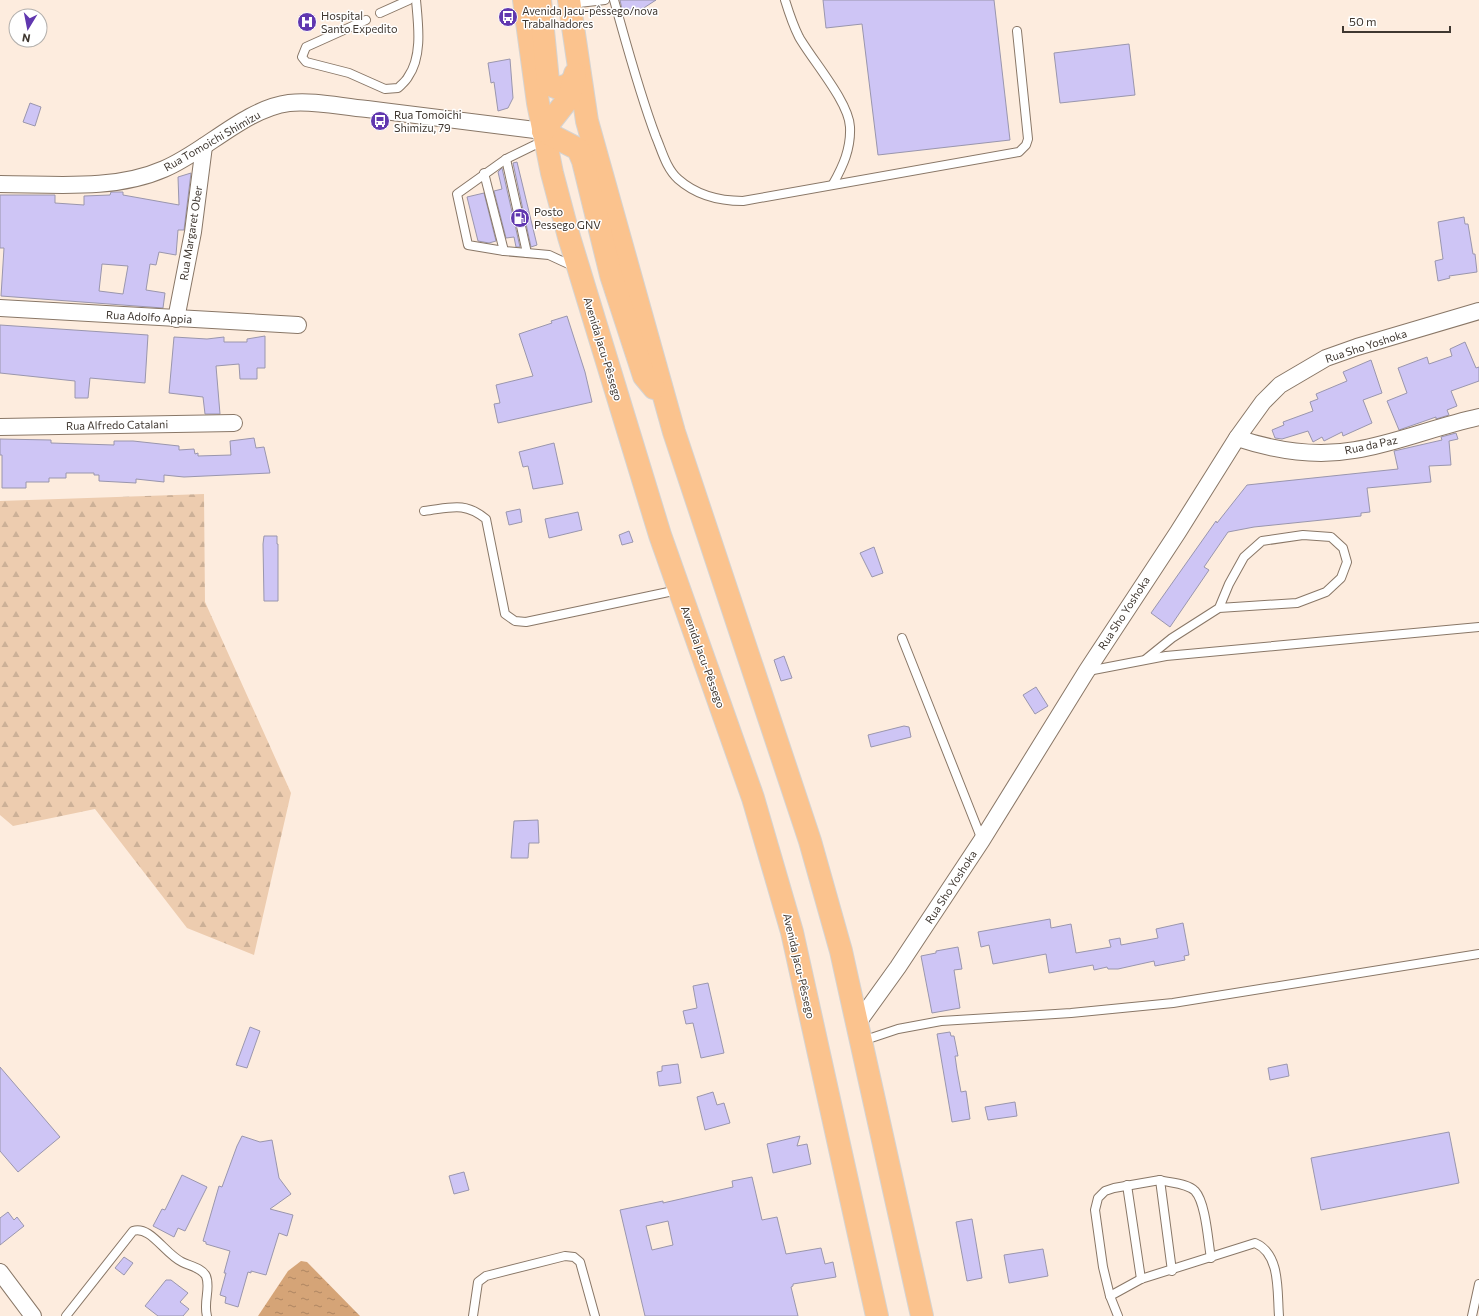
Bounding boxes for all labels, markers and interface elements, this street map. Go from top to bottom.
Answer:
place label: Avenida Jacu-pêssego/nova Trabalhadores [522,4,658,30]
bus stop icon: Avenida Jacu-pêssego/nova Trabalhadores [497,6,519,28]
north arrow [8,8,48,48]
scale bar [1343,8,1450,34]
place label: Hospital Santo Expedito [321,9,398,35]
hospital icon: Hospital Santo Expedito [296,11,318,33]
text: 50 m [1349,14,1377,28]
text: N [21,31,31,45]
street label: Rua Tomoichi Shimizu [161,108,262,174]
place label: Rua Tomoichi Shimizu, 79 [394,108,462,134]
bus stop icon: Rua Tomoichi Shimizu, 79 [369,110,391,132]
street label: Rua Margaret Ober [177,184,205,281]
place label: Posto Pessego GNV [534,205,601,231]
fuel station icon: Posto Pessego GNV [509,207,531,229]
street label: Avenida Jacu-Pêssego [581,295,626,403]
street label: Rua Adolfo Appia [106,308,192,325]
street label: Rua Sho Yoshoka [1323,326,1408,365]
street label: Rua Alfredo Catalani [66,417,168,432]
street label: Rua da Paz [1343,432,1399,456]
street label: Rua Sho Yoshoka [1095,574,1152,652]
street label: Avenida Jacu-Pêssego [678,604,728,710]
street label: Rua Sho Yoshoka [922,848,979,926]
street label: Avenida Jacu-Pêssego [780,912,818,1020]

